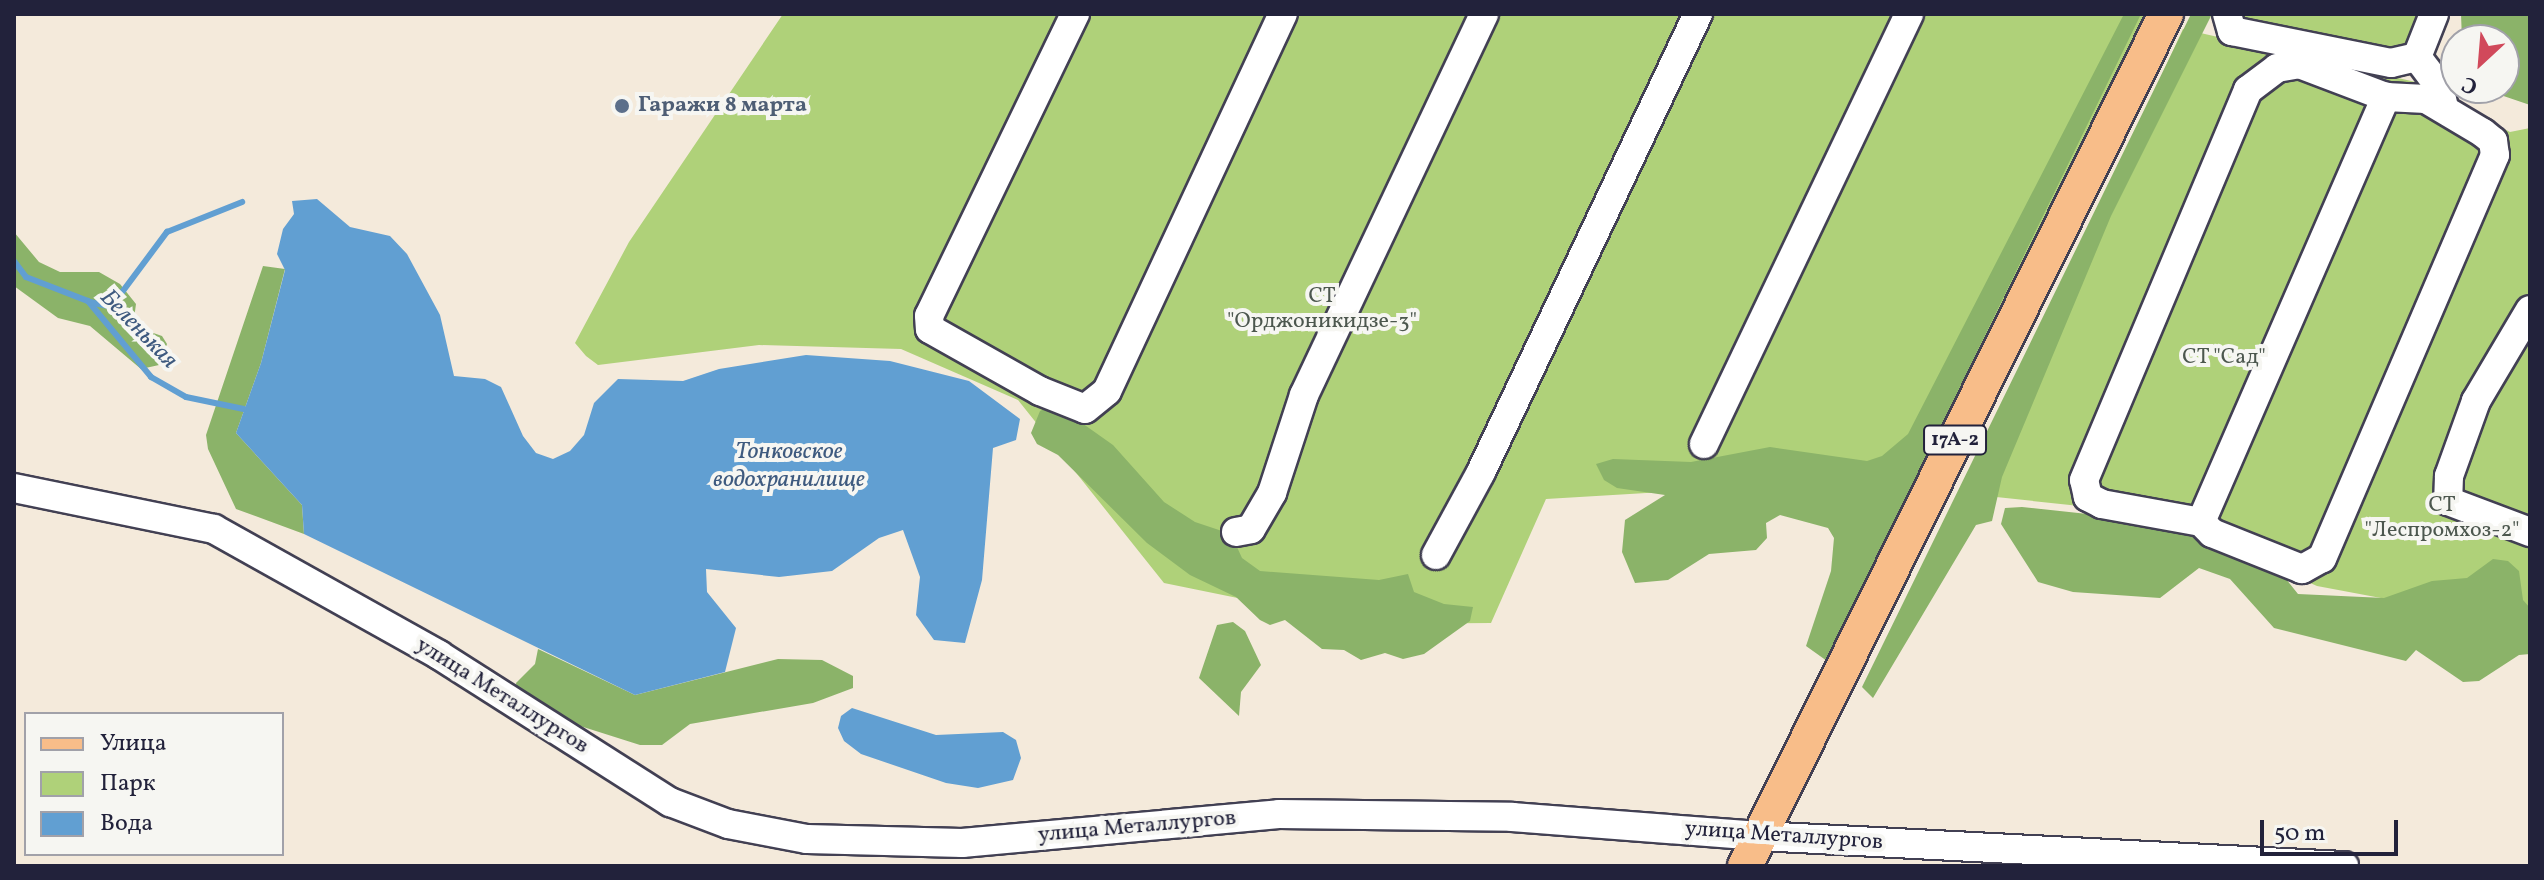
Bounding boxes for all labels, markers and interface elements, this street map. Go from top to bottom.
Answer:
north arrow [2440,24,2520,104]
text: С [2457,67,2483,101]
place label: Гаражи 8 марта [638,93,807,119]
marker: Гаражи 8 марта [613,97,631,115]
park label: СТ "Орджоникидзе-3" [1227,283,1417,334]
water label: Беленькая [93,284,183,376]
park label: СТ "Сад" [2182,345,2266,371]
road number: 17А-2 [1923,424,1987,456]
water label: Тонковское водохранилище [713,439,865,495]
park label: СТ "Леспромхоз-2" [2365,492,2519,544]
street label: улица Металлургов [411,632,593,760]
legend [24,712,284,856]
text: Улица [100,727,167,761]
text: Парк [100,767,156,801]
scale bar [2264,804,2402,854]
street label: улица Металлургов [1037,805,1237,849]
text: Вода [100,807,153,841]
street label: улица Металлургов [1684,816,1884,856]
text: 50 m [2274,817,2326,851]

